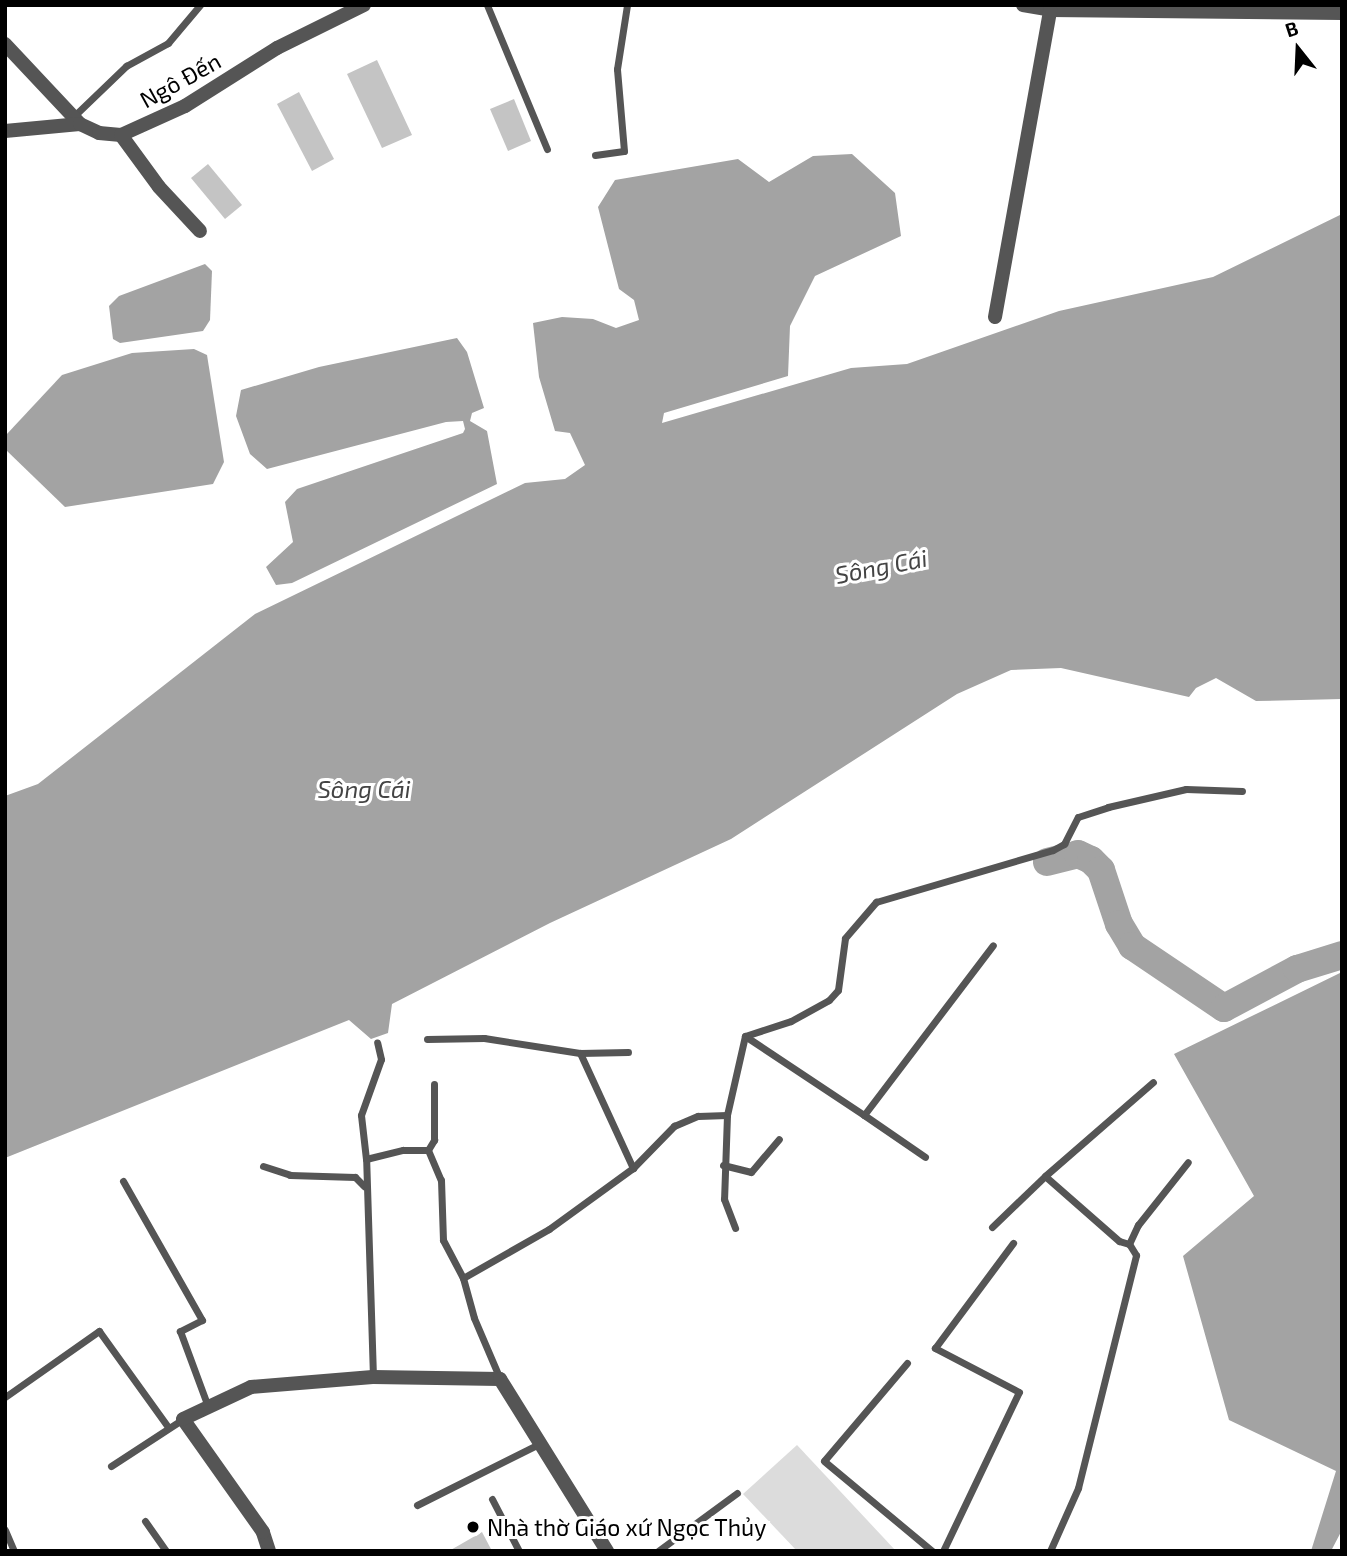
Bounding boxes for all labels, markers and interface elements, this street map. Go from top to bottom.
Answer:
north arrow [1263,14,1333,84]
text: B [1282,16,1301,41]
street label: Ngô Đến [135,47,225,113]
water label: Sông Cái [833,543,929,589]
water label: Sông Cái [317,775,411,803]
place label: Nhà thờ Giáo xứ Ngọc Thủy [487,1513,767,1541]
marker: Nhà thờ Giáo xứ Ngọc Thủy [465,1519,481,1535]

